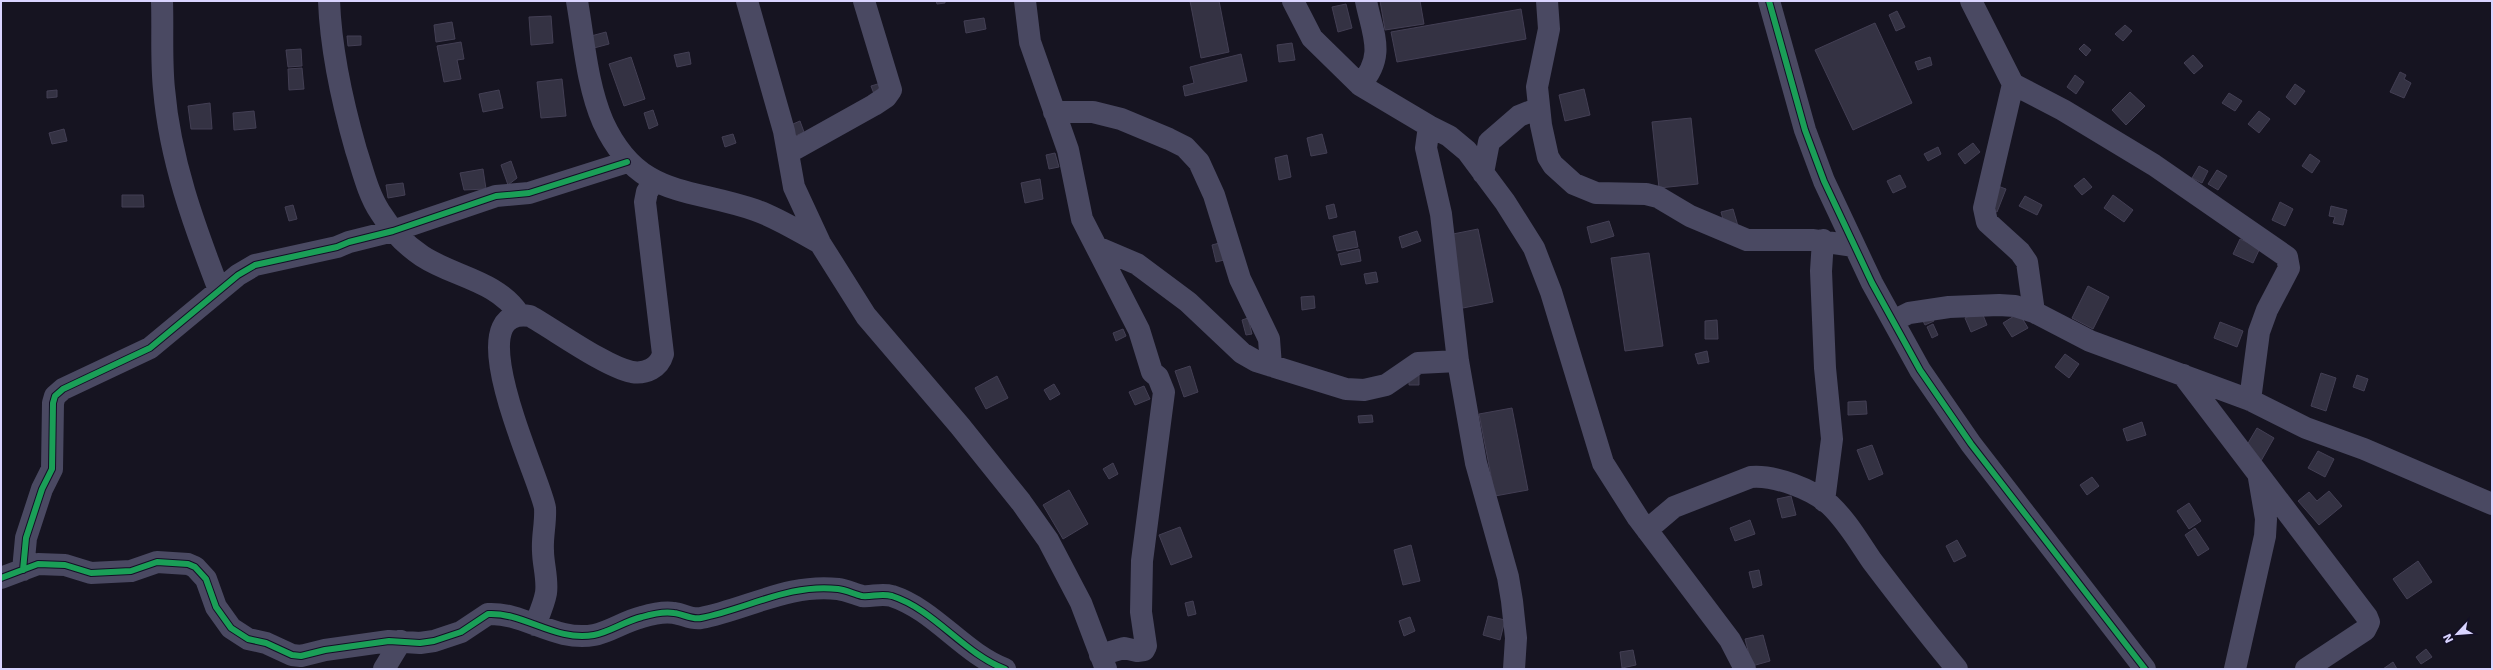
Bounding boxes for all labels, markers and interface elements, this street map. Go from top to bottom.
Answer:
north arrow [2437,614,2477,654]
text: N [2441,631,2456,645]

